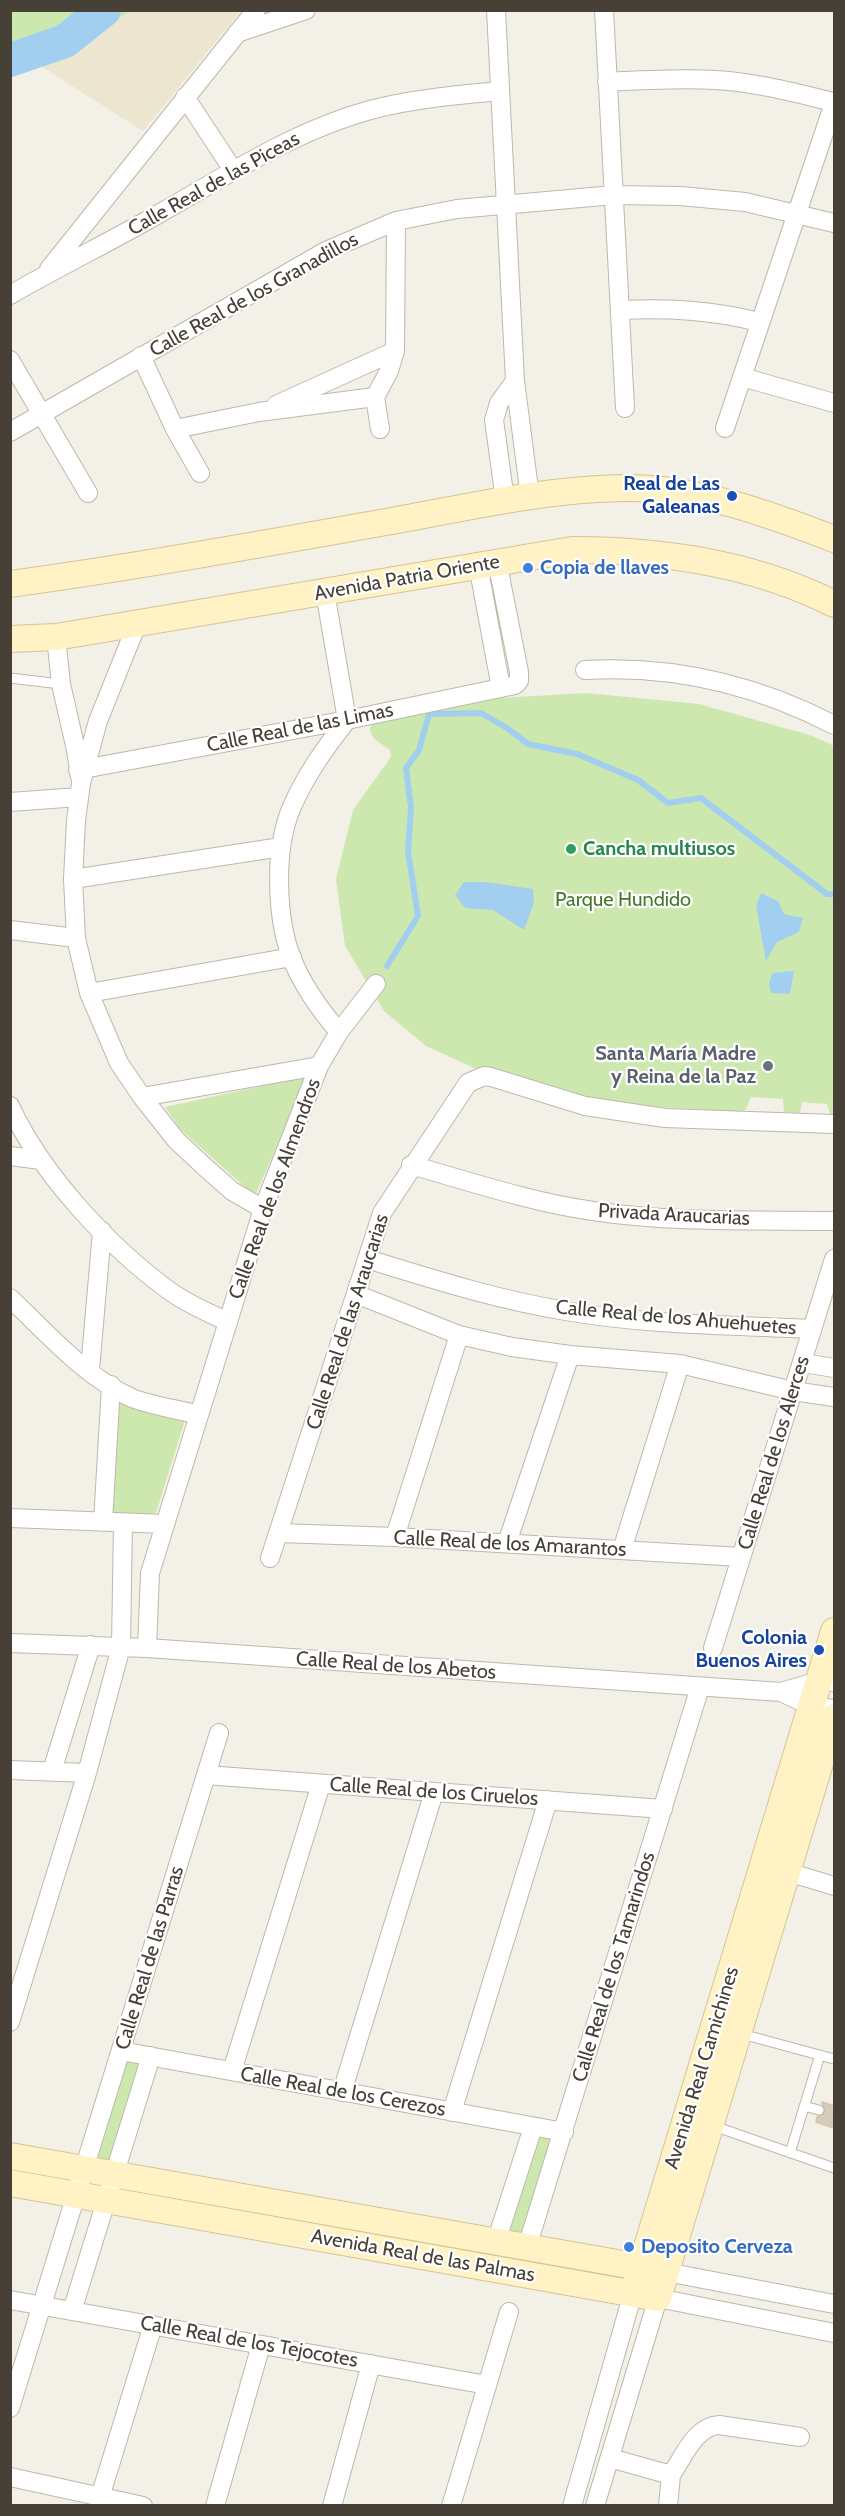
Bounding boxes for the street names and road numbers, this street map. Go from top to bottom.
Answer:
street label: Calle Real de las Piceas [124,127,304,241]
street label: Calle Real de los Granadillos [145,228,363,362]
street label: Avenida Patria Oriente [312,550,502,606]
street label: Calle Real de las Limas [205,698,395,758]
street label: Calle Real de los Almendros [224,1075,326,1303]
street label: Privada Araucarias [597,1199,751,1231]
street label: Calle Real de las Araucarias [302,1211,394,1433]
street label: Calle Real de los Ahuehuetes [555,1296,797,1340]
street label: Calle Real de los Alerces [733,1353,815,1553]
street label: Calle Real de los Amarantos [393,1526,627,1562]
street label: Calle Real de los Abetos [295,1647,497,1685]
street label: Calle Real de los Ciruelos [329,1773,539,1811]
street label: Calle Real de los Tamarindos [568,1849,660,2085]
street label: Calle Real de las Parras [111,1863,189,2053]
street label: Avenida Real Camichines [660,1964,744,2172]
street label: Calle Real de los Cerezos [238,2062,448,2122]
street label: Avenida Real de las Palmas [309,2224,537,2288]
street label: Calle Real de los Tejocotes [138,2311,360,2373]

